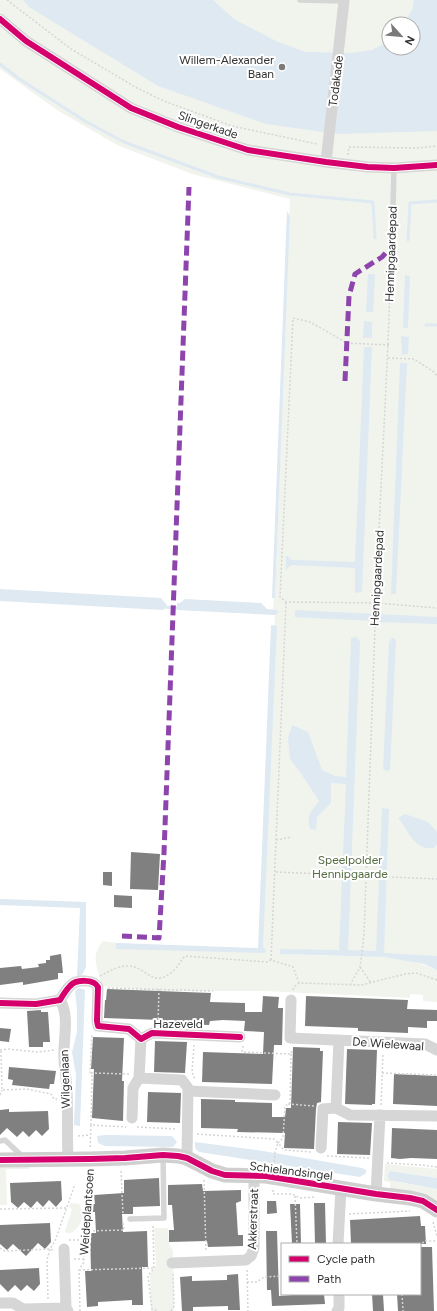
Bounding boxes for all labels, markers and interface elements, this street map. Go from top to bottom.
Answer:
north arrow [381,16,421,56]
text: N [402,34,417,47]
place label: Willem-Alexander Baan [179,53,274,81]
street label: Todakade [326,54,346,107]
marker: Willem-Alexander Baan [277,62,287,72]
street label: Slingerkade [176,108,240,142]
street label: Hennipgaardepad [382,206,400,302]
street label: Hennipgaardepad [367,530,387,626]
park label: Speelpolder Hennipgaarde [312,853,388,881]
street label: Hazeveld [153,1017,203,1031]
street label: De Wielewaal [352,1035,424,1053]
street label: Wilgenlaan [57,1049,73,1109]
street label: Schielandsingel [249,1159,333,1183]
street label: Weideplantsoen [77,1168,97,1256]
street label: Akkerstraat [245,1188,261,1250]
legend [281,1243,421,1295]
text: Cycle path [317,1252,375,1266]
text: Path [317,1272,341,1286]

